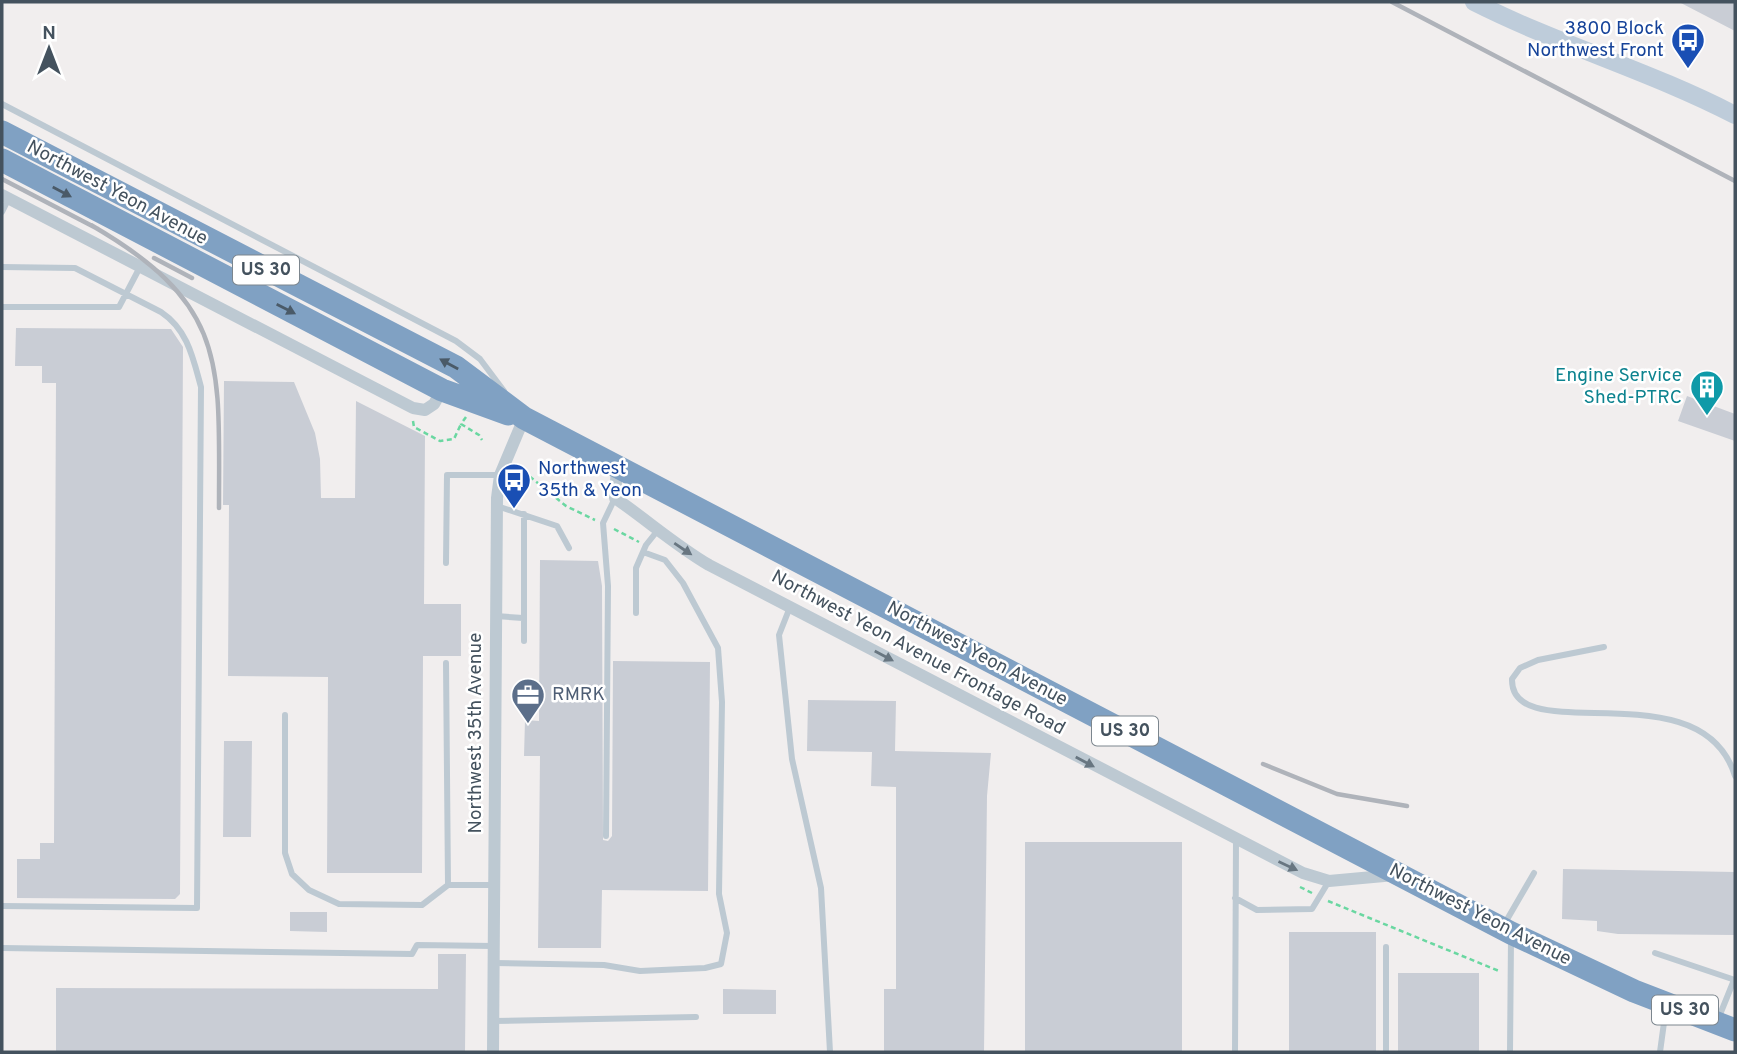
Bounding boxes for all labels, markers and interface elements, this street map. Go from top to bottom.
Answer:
north arrow [14,14,84,84]
place label: 3800 Block Northwest Front [1527,17,1664,63]
bus stop icon: 3800 Block Northwest Front [1669,21,1707,70]
text: N [42,22,56,46]
street label: Northwest Yeon Avenue [22,135,212,251]
one-way arrow [52,186,72,197]
road number: US 30 [233,256,299,284]
one-way arrow [276,302,296,314]
one-way arrow [439,358,458,370]
place label: Engine Service Shed-PTRC [1555,364,1682,410]
building icon: Engine Service Shed-PTRC [1688,368,1726,417]
place label: Northwest 35th & Yeon [538,457,642,503]
bus stop icon: Northwest 35th & Yeon [495,461,533,510]
one-way arrow [674,542,693,555]
street label: Northwest Yeon Avenue Frontage Road [767,565,1069,741]
street label: Northwest Yeon Avenue [882,596,1072,712]
street label: Northwest 35th Avenue [464,633,488,833]
one-way arrow [874,651,894,662]
office icon: RMRK [509,676,547,725]
place label: RMRK [552,683,605,707]
road number: US 30 [1092,716,1158,746]
one-way arrow [1075,756,1095,768]
street label: Northwest Yeon Avenue [1385,859,1575,971]
one-way arrow [1278,860,1298,872]
road number: US 30 [1652,995,1718,1024]

